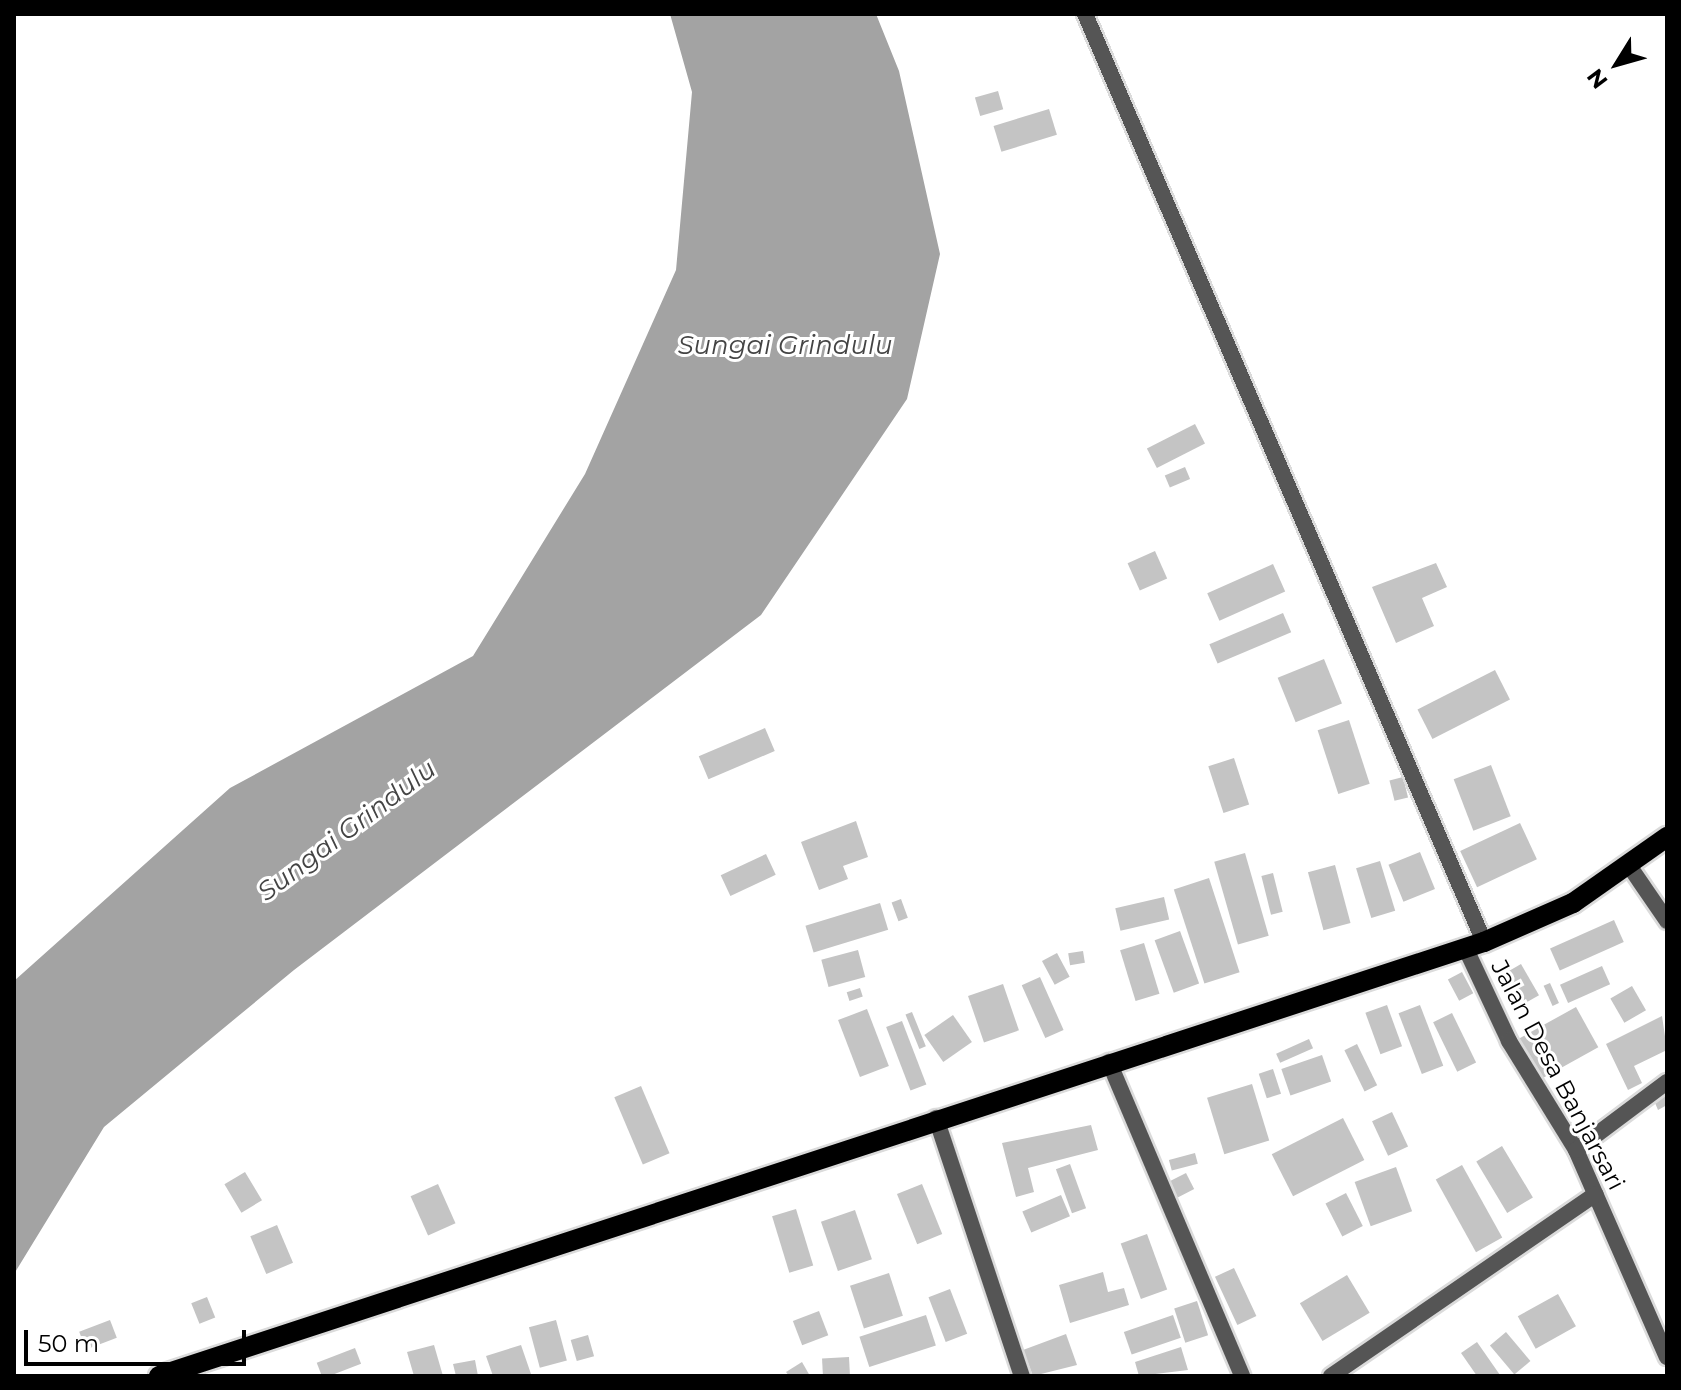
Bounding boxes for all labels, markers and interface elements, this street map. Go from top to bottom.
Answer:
north arrow [1577,24,1657,104]
text: N [1581,64,1614,94]
water label: Sungai Grindulu [678,330,892,362]
water label: Sungai Grindulu [252,754,442,908]
street label: Jalan Desa Banjarsari [1485,955,1631,1195]
scale bar [28,1314,250,1364]
text: 50 m [38,1329,99,1358]

